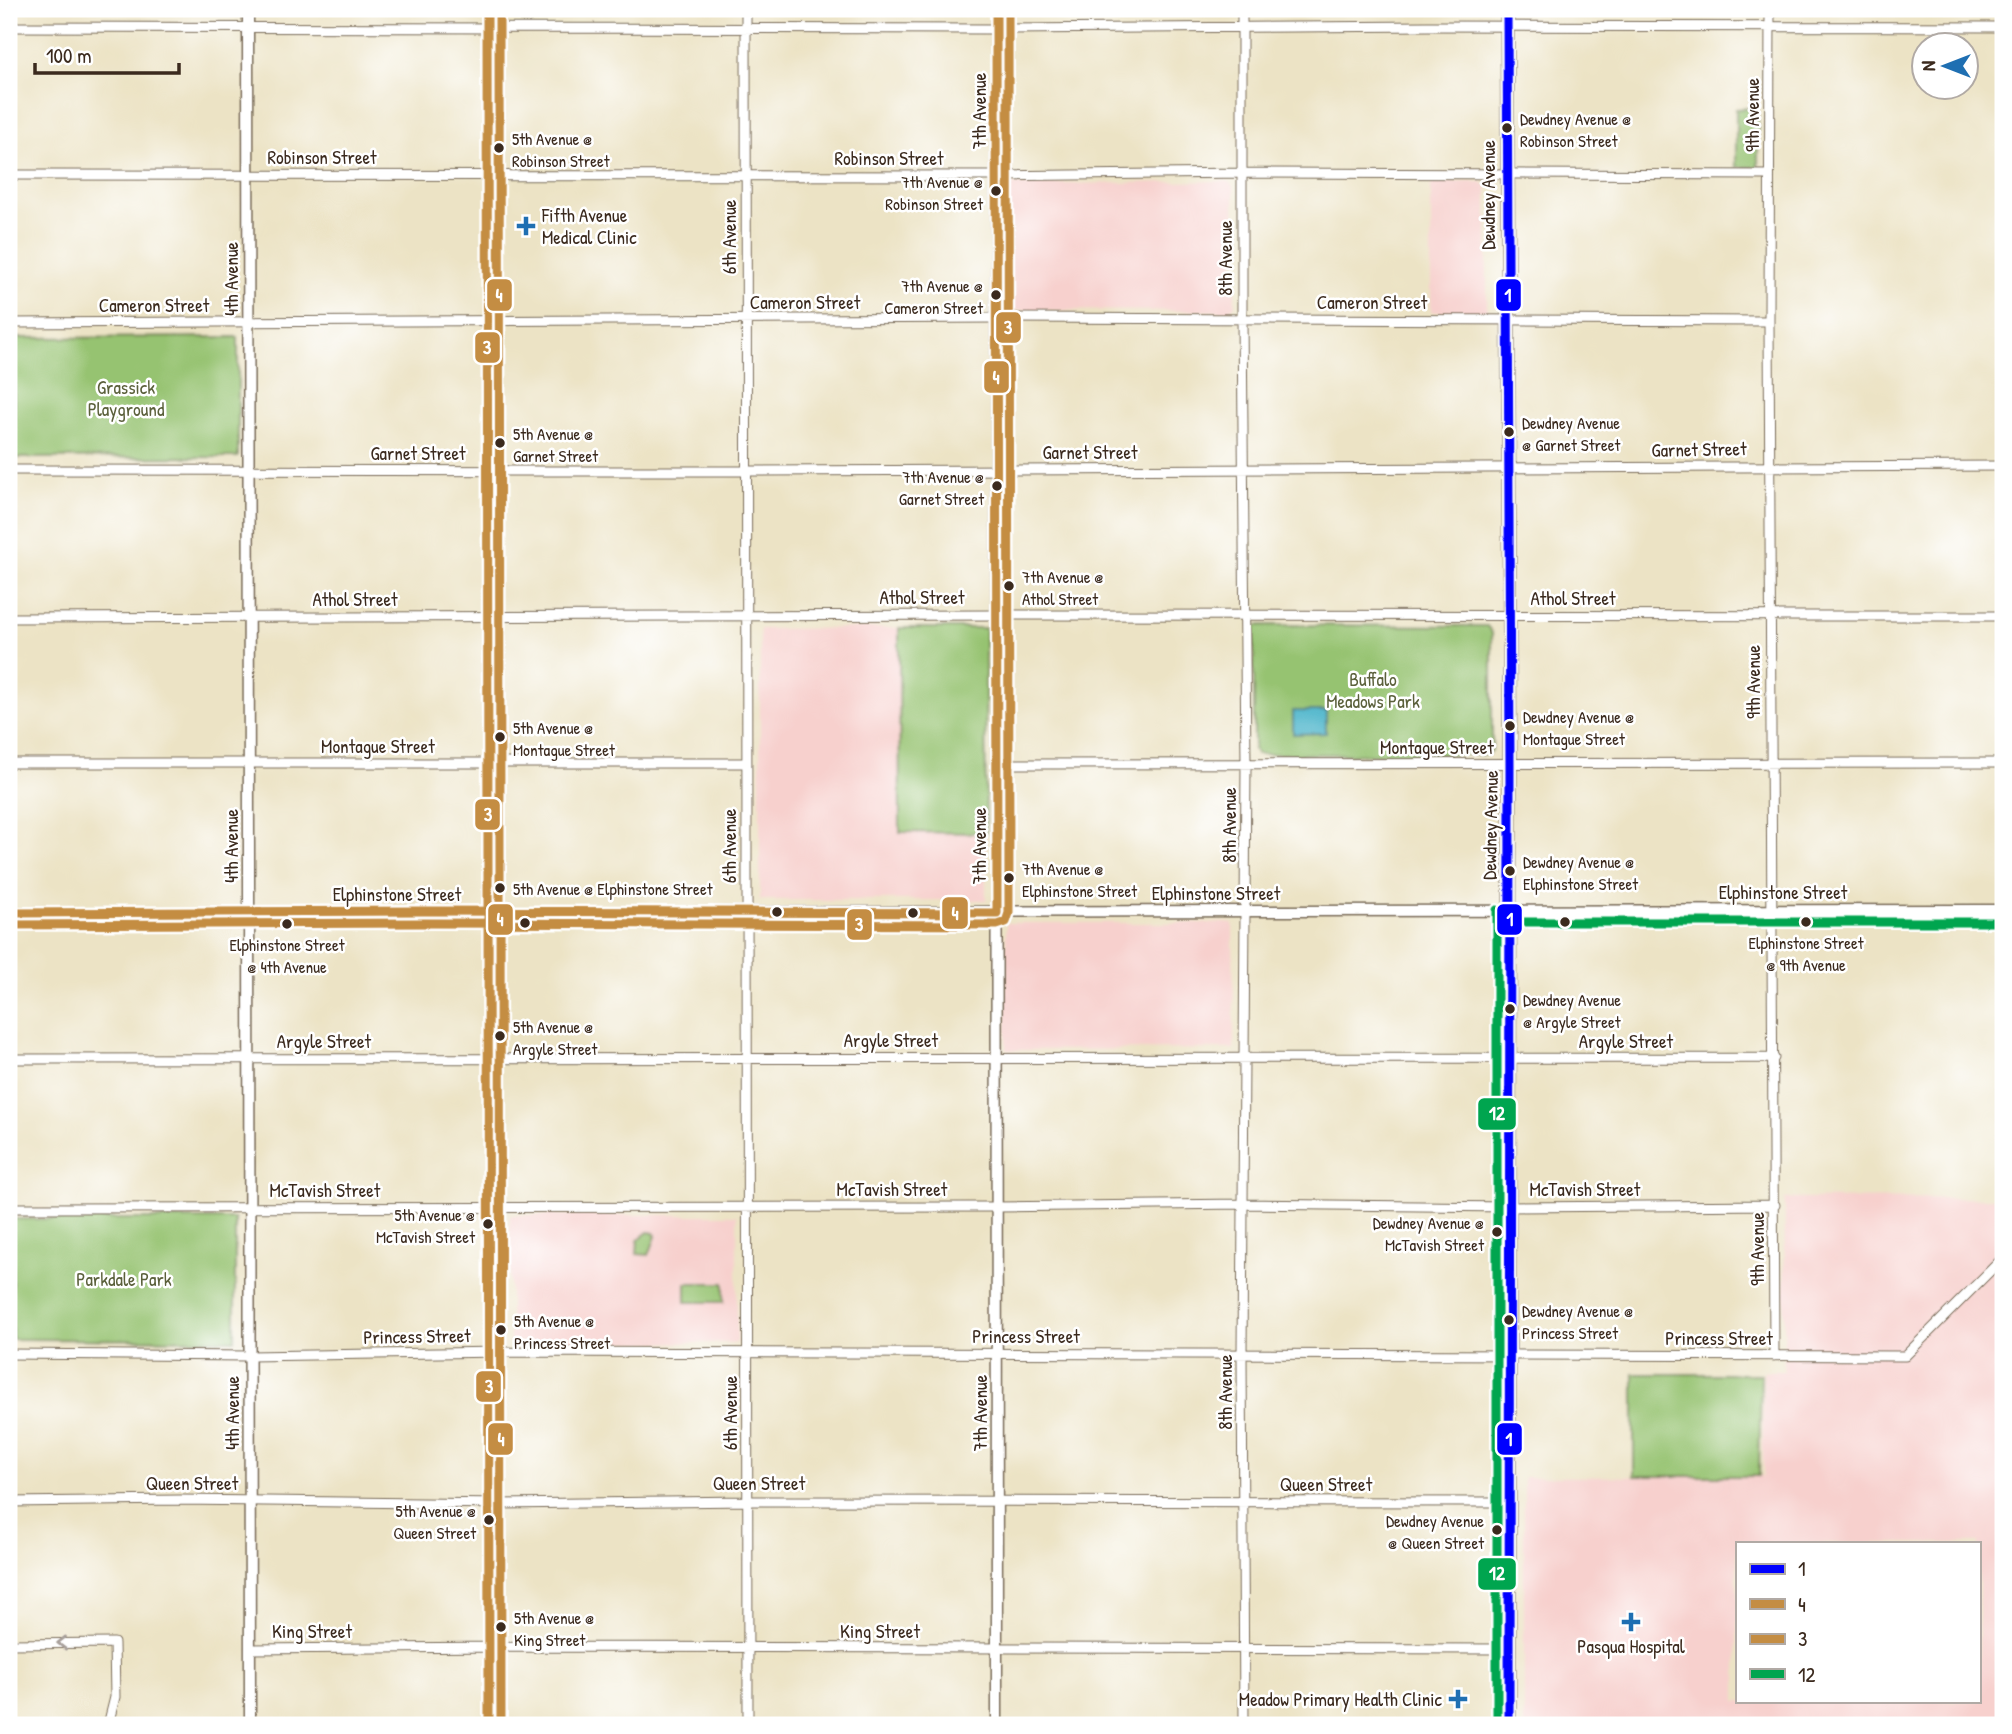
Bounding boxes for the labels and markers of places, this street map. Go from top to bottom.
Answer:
place label: Dewdney Avenue @ Robinson Street [1520,107,1631,152]
marker: Dewdney Avenue @ Robinson Street [1500,121,1514,135]
place label: 5th Avenue @ Robinson Street [512,127,611,172]
marker: 5th Avenue @ Robinson Street [492,141,506,155]
place label: 7th Avenue @ Robinson Street [885,170,984,215]
marker: 7th Avenue @ Robinson Street [989,184,1003,198]
place label: Fifth Avenue Medical Clinic [541,202,637,250]
marker: Fifth Avenue Medical Clinic [516,216,536,236]
place label: 7th Avenue @ Cameron Street [884,274,984,319]
marker: 7th Avenue @ Cameron Street [989,288,1003,302]
place label: Dewdney Avenue @ Garnet Street [1522,411,1622,456]
place label: 5th Avenue @ Garnet Street [513,422,599,467]
marker: Dewdney Avenue @ Garnet Street [1502,425,1516,439]
marker: 5th Avenue @ Garnet Street [493,436,507,450]
place label: 7th Avenue @ Garnet Street [899,465,985,510]
marker: 7th Avenue @ Garnet Street [990,479,1004,493]
place label: 7th Avenue @ Athol Street [1022,565,1104,610]
marker: 7th Avenue @ Athol Street [1002,579,1016,593]
place label: Dewdney Avenue @ Montague Street [1523,705,1634,750]
place label: 5th Avenue @ Montague Street [513,716,616,761]
marker: Dewdney Avenue @ Montague Street [1503,719,1517,733]
marker: 5th Avenue @ Montague Street [493,730,507,744]
place label: Dewdney Avenue @ Elphinstone Street [1523,850,1639,895]
place label: 7th Avenue @ Elphinstone Street [1022,857,1138,902]
marker: Dewdney Avenue @ Elphinstone Street [1503,864,1517,878]
marker: 7th Avenue @ Elphinstone Street [1002,871,1016,885]
place label: 5th Avenue @ Elphinstone Street [513,877,714,900]
marker: 5th Avenue @ Elphinstone Street [493,881,507,895]
unlabelled marker [770,905,784,919]
unlabelled marker [906,906,920,920]
unlabelled marker [1558,915,1572,929]
marker: Elphinstone Street @ 9th Avenue [1799,915,1813,929]
unlabelled marker [518,916,532,930]
marker: Elphinstone Street @ 4th Avenue [280,917,294,931]
place label: Elphinstone Street @ 9th Avenue [1748,931,1865,976]
place label: Elphinstone Street @ 4th Avenue [229,933,346,978]
place label: Dewdney Avenue @ Argyle Street [1523,988,1622,1033]
marker: Dewdney Avenue @ Argyle Street [1503,1002,1517,1016]
place label: 5th Avenue @ Argyle Street [513,1015,599,1060]
marker: 5th Avenue @ Argyle Street [493,1029,507,1043]
place label: 5th Avenue @ McTavish Street [376,1203,476,1248]
place label: Dewdney Avenue @ McTavish Street [1373,1211,1485,1256]
marker: 5th Avenue @ McTavish Street [481,1217,495,1231]
marker: Dewdney Avenue @ McTavish Street [1490,1225,1504,1239]
place label: Dewdney Avenue @ Princess Street [1522,1299,1633,1344]
place label: 5th Avenue @ Princess Street [514,1309,611,1354]
marker: Dewdney Avenue @ Princess Street [1502,1313,1516,1327]
marker: 5th Avenue @ Princess Street [494,1323,508,1337]
place label: 5th Avenue @ Queen Street [393,1499,477,1544]
place label: Dewdney Avenue @ Queen Street [1386,1509,1485,1554]
marker: 5th Avenue @ Queen Street [482,1513,496,1527]
marker: Dewdney Avenue @ Queen Street [1490,1523,1504,1537]
place label: 5th Avenue @ King Street [514,1606,594,1651]
marker: Pasqua Hospital [1621,1612,1641,1632]
marker: 5th Avenue @ King Street [494,1620,508,1634]
place label: Pasqua Hospital [1577,1633,1686,1659]
place label: Meadow Primary Health Clinic [1239,1686,1443,1712]
marker: Meadow Primary Health Clinic [1448,1689,1468,1709]

